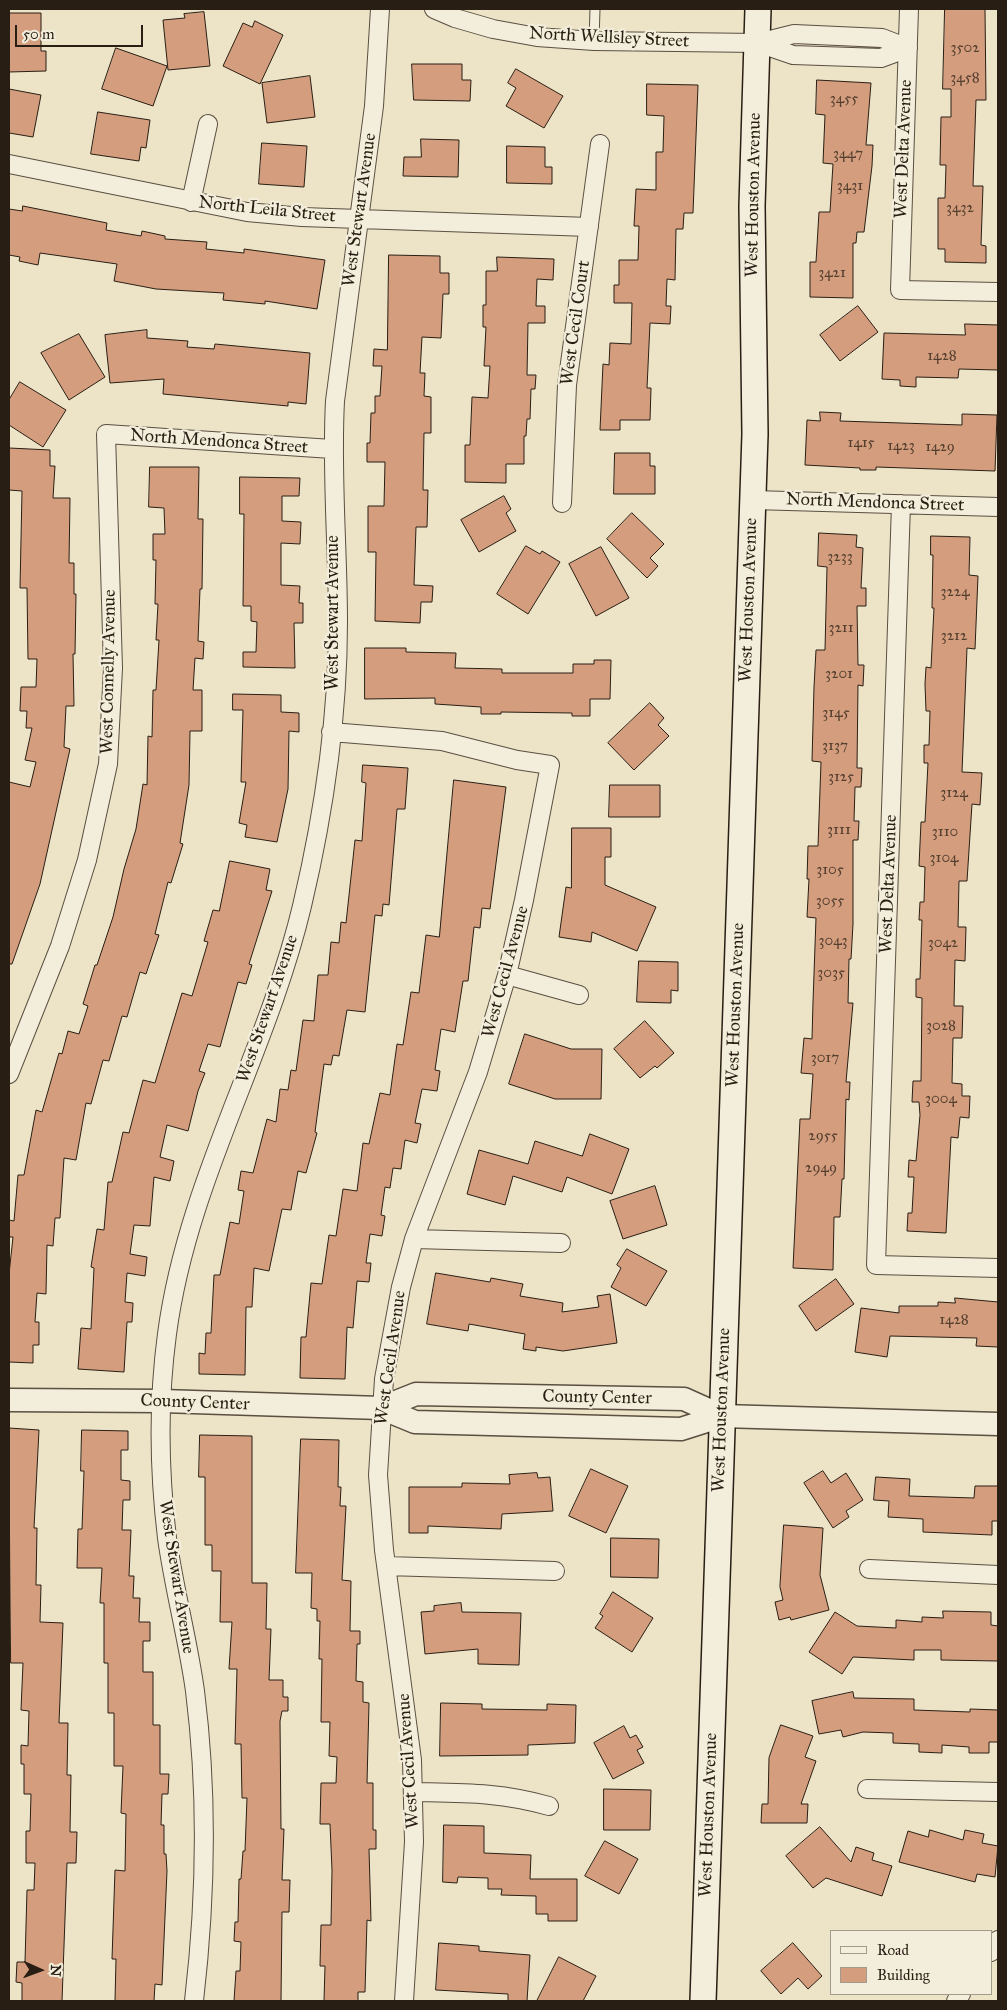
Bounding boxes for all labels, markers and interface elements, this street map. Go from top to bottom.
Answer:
scale bar [18,15,145,47]
street label: North Wellsley Street [528,23,690,53]
text: 50 m [23,25,55,43]
house number: 3502 [950,39,980,57]
house number: 3458 [950,69,980,87]
street label: West Delta Avenue [891,79,917,219]
house number: 3455 [830,90,858,108]
street label: West Houston Avenue [742,113,766,277]
street label: West Stewart Avenue [339,132,381,288]
house number: 3447 [833,145,863,163]
house number: 3431 [837,177,863,195]
street label: North Leila Street [197,192,337,228]
house number: 3432 [946,199,974,217]
street label: West Cecil Court [557,259,595,387]
house number: 3421 [818,264,846,282]
house number: 1428 [927,347,957,365]
street label: North Mendonca Street [129,425,309,459]
house number: 1415 [847,434,875,452]
house number: 1423 [887,437,915,455]
house number: 1429 [925,438,955,456]
street label: North Mendonca Street [785,489,965,517]
street label: West Houston Avenue [735,517,763,683]
street label: West Stewart Avenue [323,535,345,691]
house number: 3233 [827,548,853,566]
house number: 3224 [940,583,970,601]
street label: West Connelly Avenue [97,589,121,755]
house number: 3211 [828,619,854,637]
house number: 3212 [941,627,967,645]
house number: 3201 [825,665,853,683]
house number: 3145 [822,704,850,722]
house number: 3137 [822,737,848,755]
house number: 3125 [828,768,854,786]
house number: 3124 [940,784,968,802]
street label: West Delta Avenue [876,814,902,954]
house number: 3111 [827,821,851,839]
house number: 3110 [932,823,958,841]
house number: 3104 [930,849,958,867]
house number: 3105 [816,861,844,879]
house number: 3055 [816,892,844,910]
street label: West Cecil Avenue [478,904,534,1040]
street label: West Houston Avenue [722,922,750,1088]
street label: West Stewart Avenue [233,932,303,1086]
house number: 3043 [818,932,848,950]
house number: 3042 [928,934,958,952]
house number: 3035 [817,964,845,982]
house number: 3028 [926,1017,956,1035]
house number: 3017 [811,1049,839,1067]
house number: 3004 [925,1090,957,1108]
house number: 2955 [808,1127,838,1145]
house number: 2949 [805,1159,837,1177]
street label: West Cecil Avenue [371,1289,411,1427]
house number: 1428 [939,1311,969,1329]
street label: West Houston Avenue [708,1327,736,1493]
street label: County Center [542,1386,652,1410]
street label: County Center [140,1390,250,1416]
street label: West Stewart Avenue [153,1499,199,1655]
street label: West Cecil Avenue [393,1693,425,1829]
street label: West Houston Avenue [695,1732,723,1898]
legend [830,1930,992,1995]
text: Road [877,1941,909,1959]
north arrow [15,1945,65,1995]
text: N [47,1964,64,1977]
text: Building [877,1966,930,1984]

